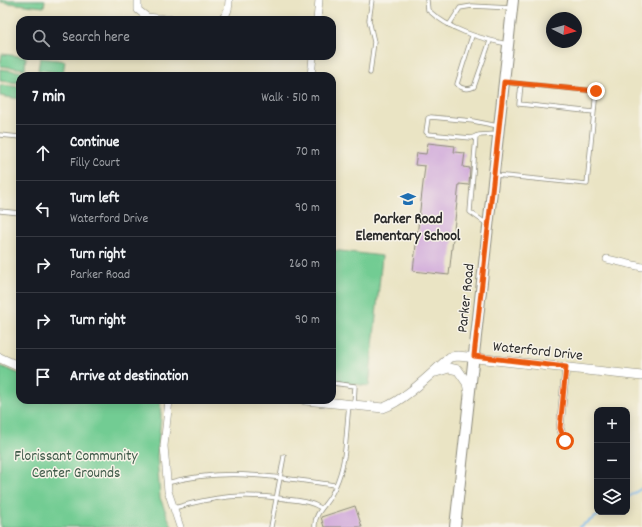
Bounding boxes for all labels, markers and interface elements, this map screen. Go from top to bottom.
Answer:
north arrow [546,12,582,48]
search box [16,16,336,60]
icon: search [30,27,52,49]
text: Search here [62,27,130,49]
route end [587,82,605,100]
text: 7 min [32,86,65,110]
text: Walk · 510 m [261,89,320,108]
text: Continue [70,132,119,154]
icon: ahead [32,142,54,164]
text: 70 m [296,143,320,162]
text: Filly Court [70,154,120,173]
text: Turn left [70,188,119,210]
school or university icon: Parker Road Elementary School [399,190,417,208]
icon: left [32,198,54,220]
text: 90 m [295,199,320,218]
place label: Parker Road Elementary School [356,209,461,248]
text: Waterford Drive [70,210,148,229]
text: Turn right [70,244,126,266]
icon: right [32,254,54,276]
text: 260 m [289,255,320,274]
street label: Parker Road [452,263,482,334]
text: Parker Road [70,266,130,285]
icon: right [32,310,54,332]
text: Turn right [70,310,126,332]
text: 90 m [295,311,320,330]
street label: Waterford Drive [492,336,584,368]
icon: arrive [32,366,54,388]
text: Arrive at destination [70,366,188,388]
map controls [594,407,630,515]
button: + [594,407,630,443]
route start [556,432,574,450]
button: − [594,443,630,479]
park label: Florissant Community Center Grounds [14,446,139,485]
button: layers [594,479,630,515]

